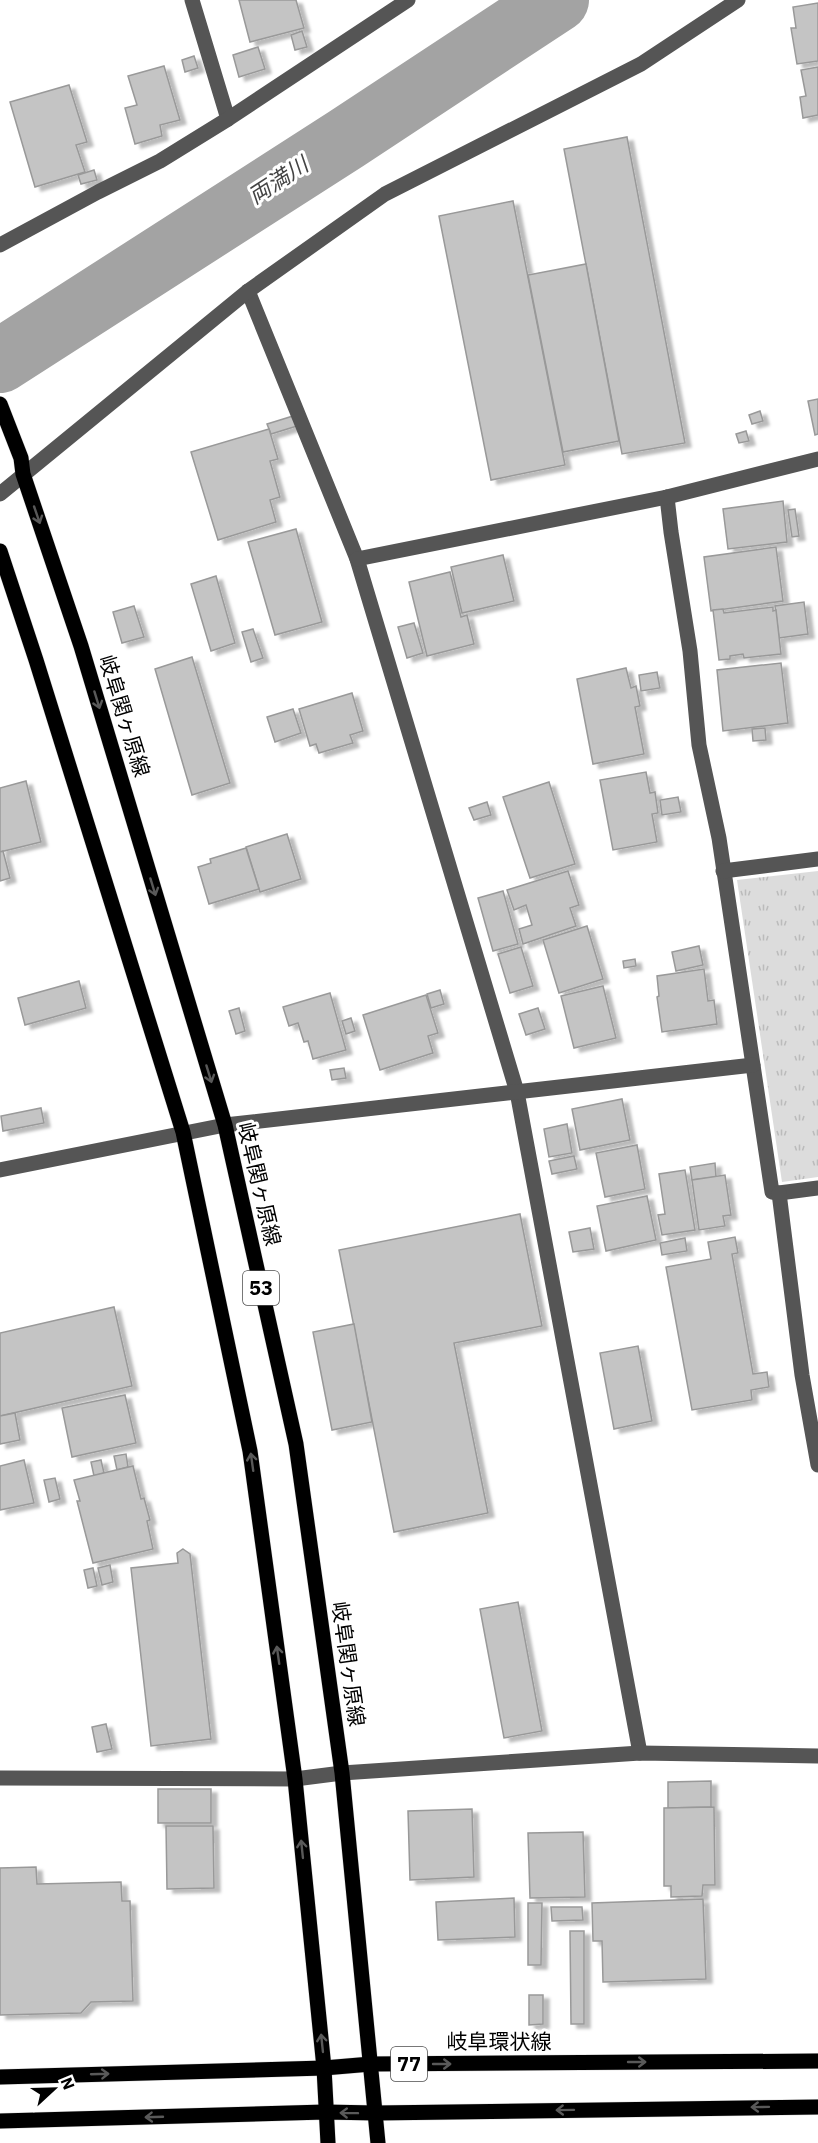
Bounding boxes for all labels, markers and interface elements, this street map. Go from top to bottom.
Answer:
water label: 両満川 [242,148,315,210]
one-way arrow [32,505,43,524]
street label: 岐阜関ヶ原線 [93,651,157,780]
one-way arrow [92,690,103,709]
one-way arrow [148,877,159,896]
one-way arrow [204,1064,215,1083]
street label: 岐阜関ヶ原線 [232,1119,288,1248]
road number: 53 [243,1271,279,1305]
one-way arrow [246,1453,257,1472]
street label: 岐阜関ヶ原線 [326,1600,372,1728]
one-way arrow [272,1646,283,1666]
one-way arrow [296,1839,307,1859]
street label: 岐阜環状線 [447,2027,552,2055]
one-way arrow [316,2033,327,2053]
road number: 77 [391,2047,427,2081]
one-way arrow [627,2056,647,2068]
one-way arrow [432,2058,452,2069]
north arrow [24,2059,84,2119]
one-way arrow [90,2069,110,2080]
text: N [56,2074,79,2093]
one-way arrow [750,2102,770,2113]
one-way arrow [555,2104,575,2116]
one-way arrow [339,2107,359,2118]
one-way arrow [144,2111,164,2123]

